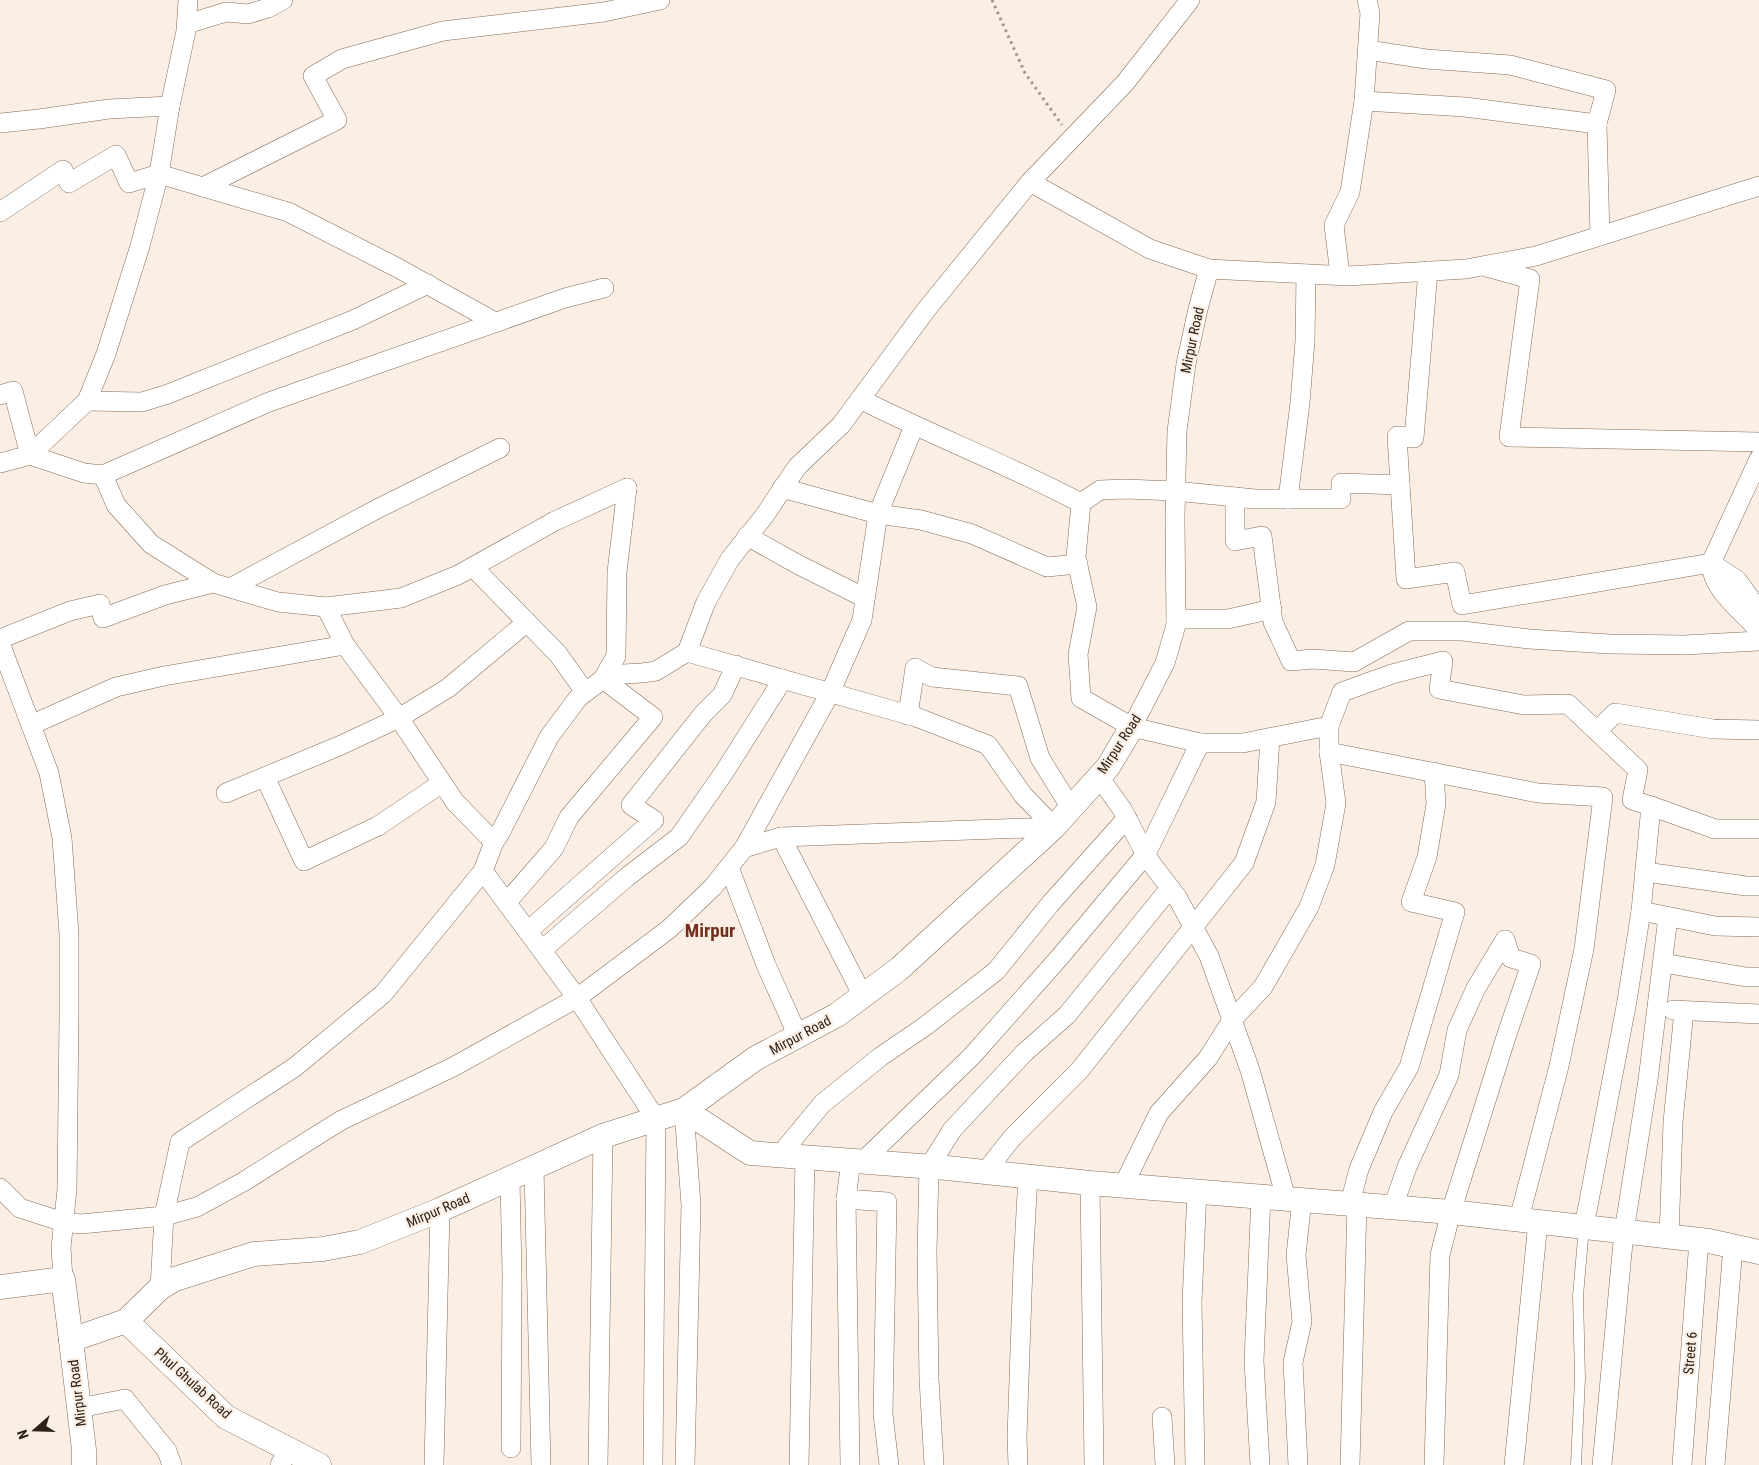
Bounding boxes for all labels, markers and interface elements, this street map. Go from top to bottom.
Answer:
street label: Mirpur Road [1177,305,1207,375]
street label: Mirpur Road [1094,711,1144,777]
district label: Mirpur [685,919,735,942]
street label: Mirpur Road [767,1012,833,1058]
street label: Mirpur Road [404,1189,472,1231]
street label: Street 6 [1680,1331,1700,1375]
street label: Phul Ghulab Road [151,1344,235,1422]
street label: Mirpur Road [65,1359,89,1427]
north arrow [10,1405,60,1455]
text: N [14,1428,32,1441]

